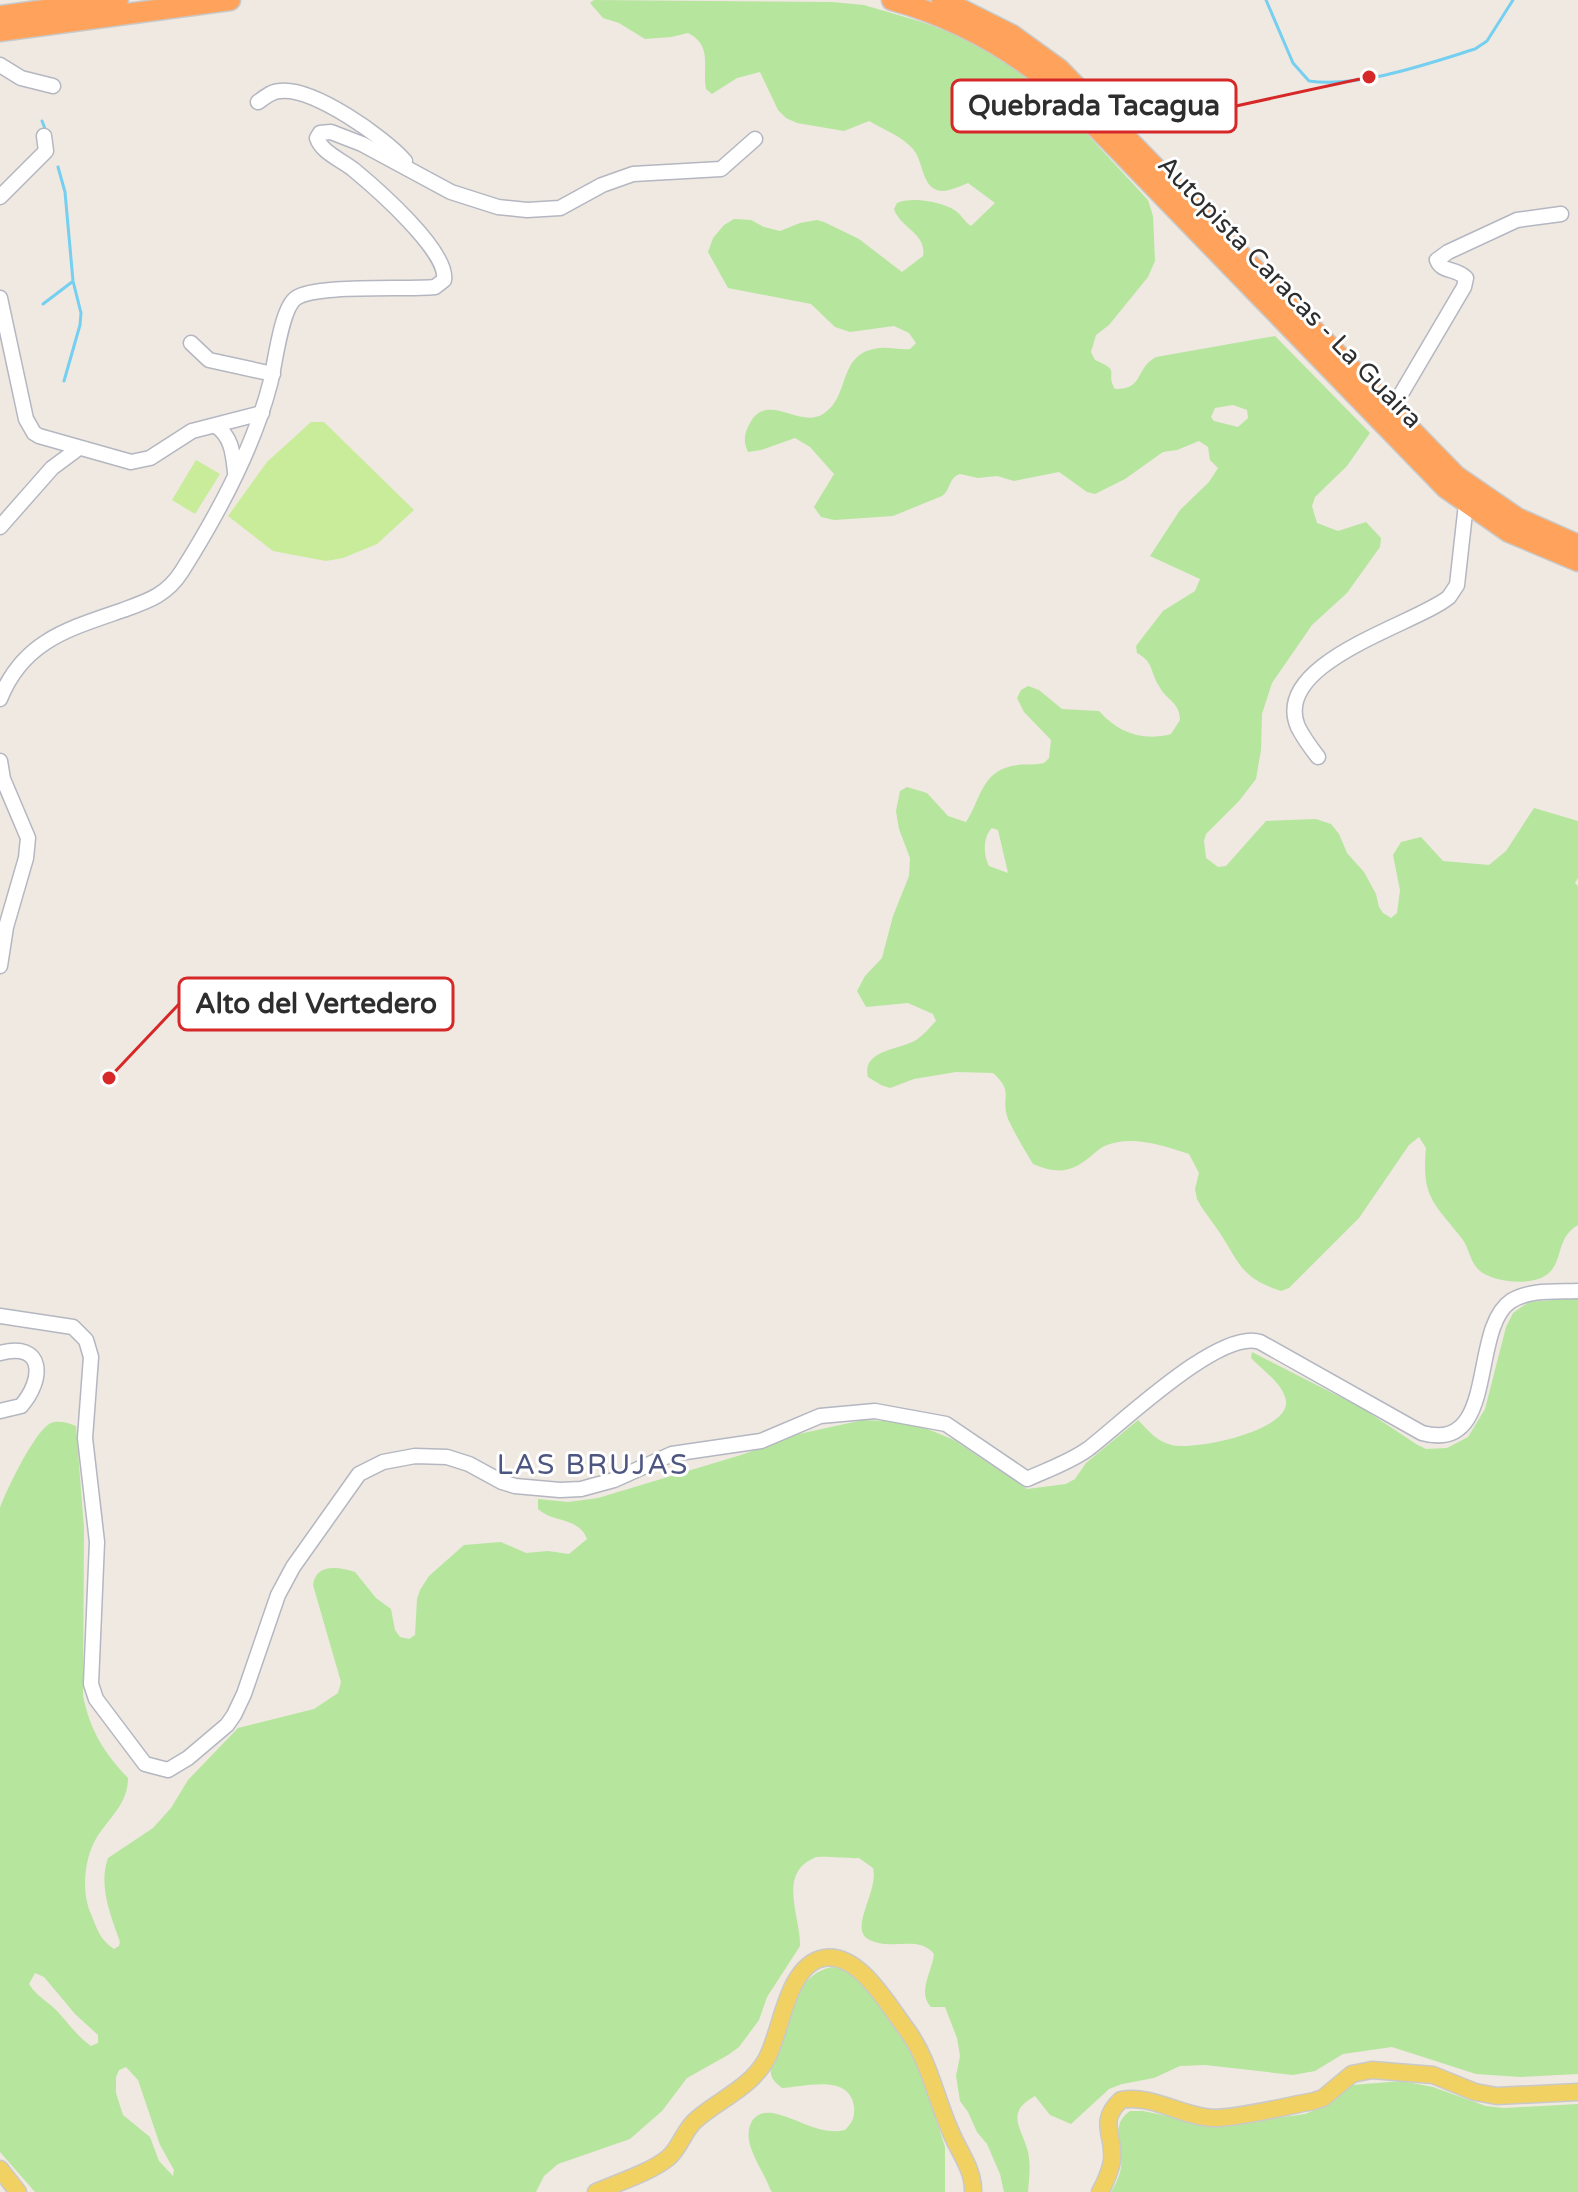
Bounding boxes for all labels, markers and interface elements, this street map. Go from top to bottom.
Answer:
callout: Quebrada Tacagua [952,80,1236,132]
text: Quebrada Tacagua [968,89,1220,123]
street label: Autopista Caracas - La Guaira [1151,149,1429,435]
callout: Alto del Vertedero [179,978,453,1030]
text: Alto del Vertedero [195,987,437,1021]
district label: LAS BRUJAS [497,1448,689,1482]

